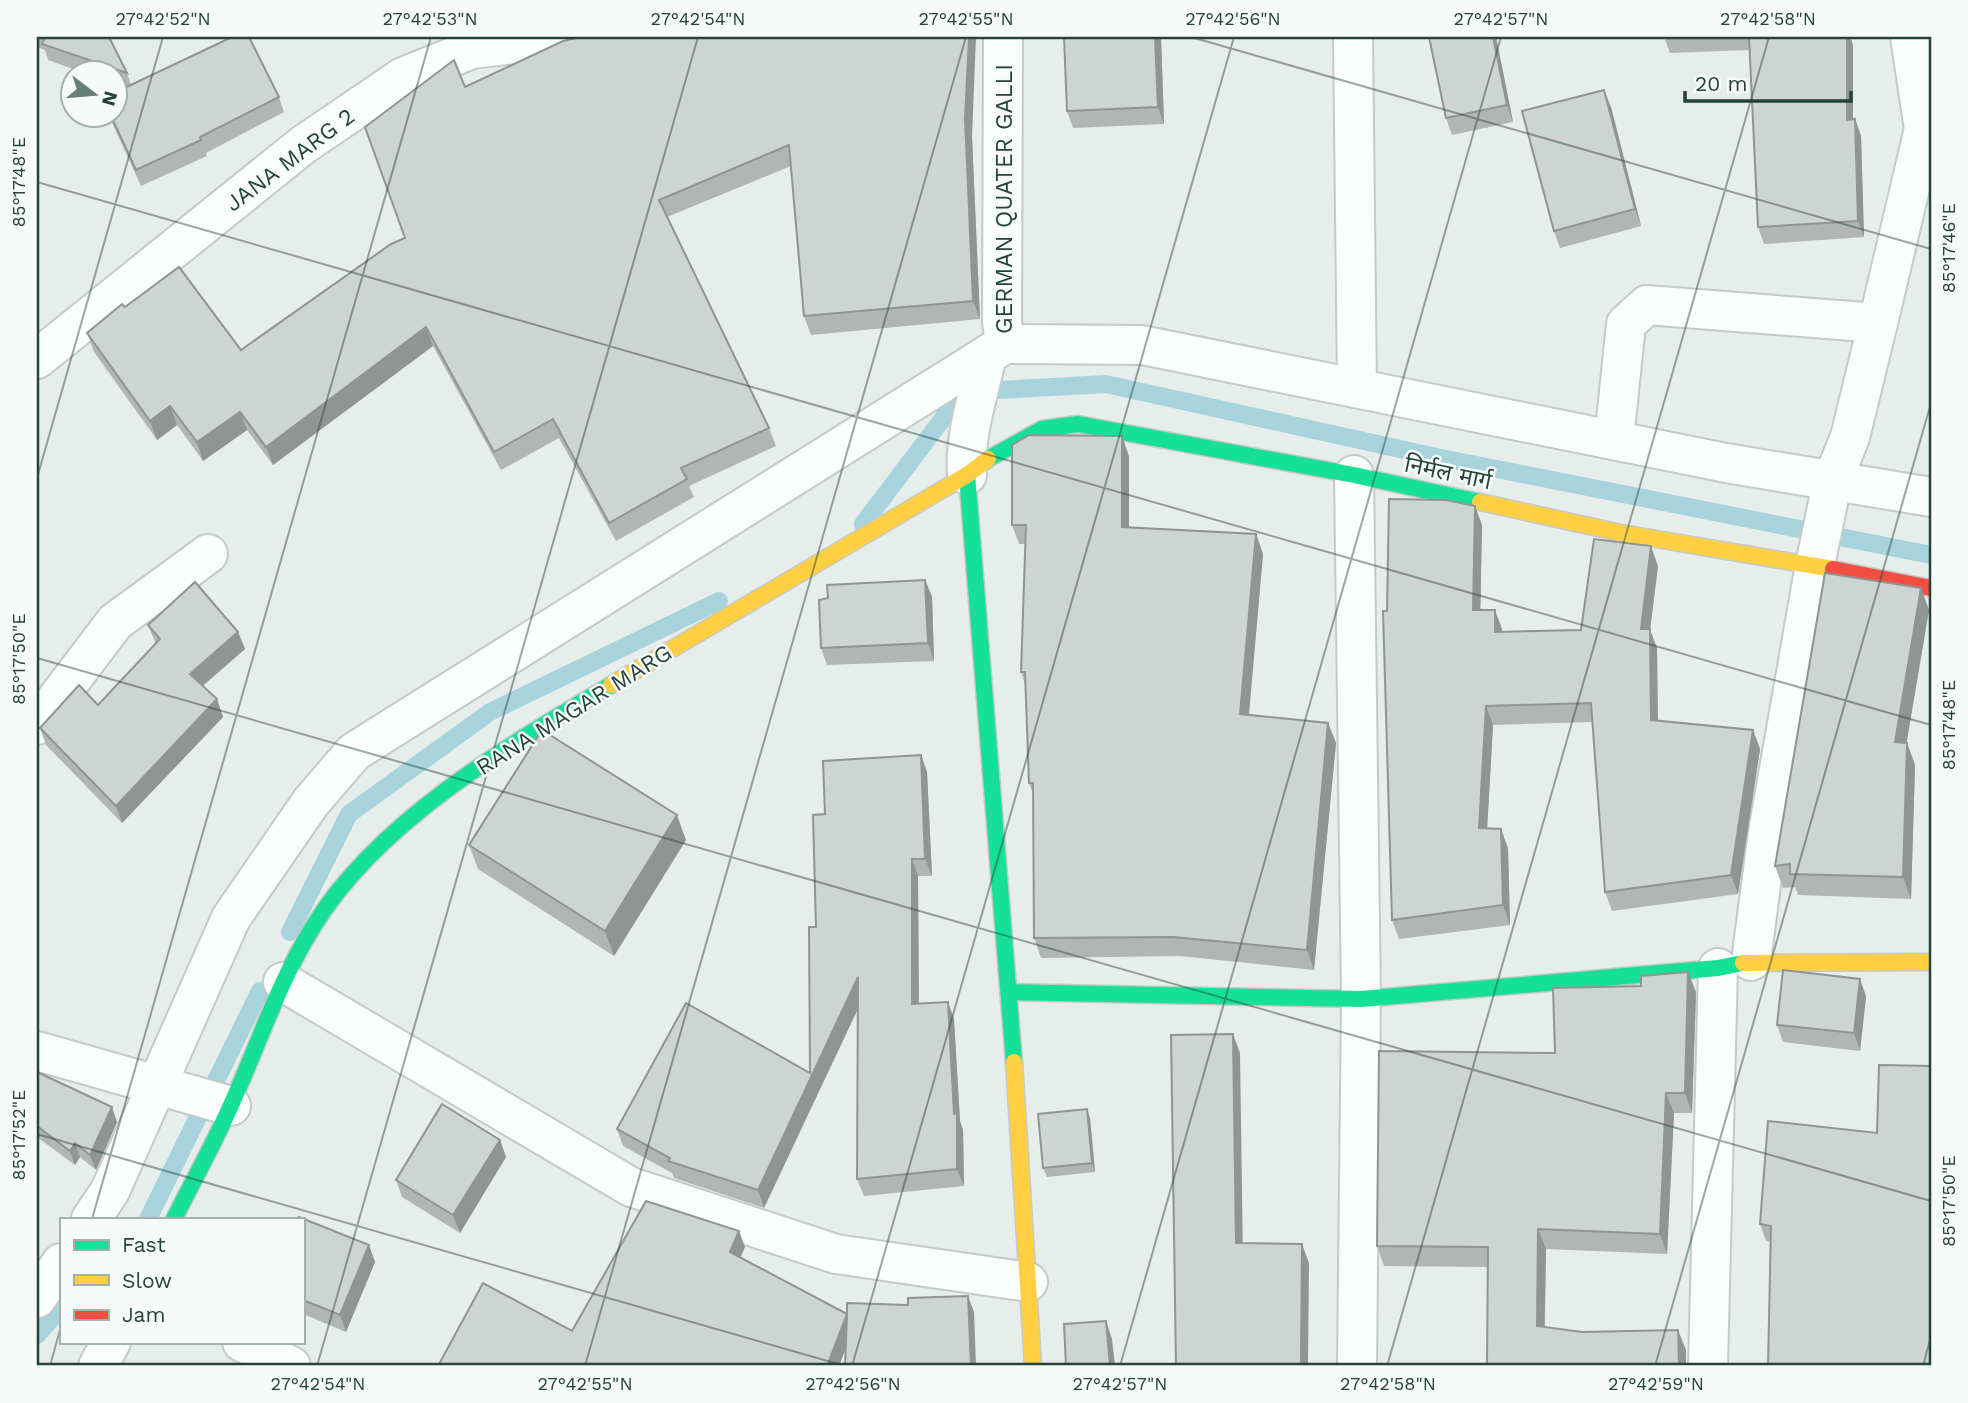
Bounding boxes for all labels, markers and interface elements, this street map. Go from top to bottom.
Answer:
text: 27°42'52"N [115,8,211,29]
text: 27°42'53"N [382,8,478,29]
text: 27°42'54"N [651,8,745,29]
text: 27°42'55"N [918,8,1014,29]
text: 27°42'56"N [1185,8,1281,29]
text: 27°42'57"N [1454,8,1548,29]
text: 27°42'58"N [1720,8,1816,29]
north arrow [60,60,130,130]
scale bar [1685,60,1851,104]
street label: GERMAN QUATER GALLI [991,64,1018,334]
text: 20 m [1695,71,1747,96]
text: N [97,89,123,108]
street label: JANA MARG 2 [220,103,360,217]
text: 85°17'48"E [8,137,29,227]
text: 85°17'46"E [1938,203,1959,293]
street label: निर्मल मार्ग [1402,451,1495,496]
text: 85°17'50"E [8,613,29,705]
street label: RANA MAGAR MARG [471,639,677,781]
text: 85°17'48"E [1938,680,1959,770]
text: 85°17'52"E [8,1090,29,1180]
text: 85°17'50"E [1938,1155,1959,1247]
legend [60,1218,304,1344]
text: Fast [122,1232,166,1257]
text: Slow [122,1268,172,1293]
text: Jam [122,1302,165,1327]
text: 27°42'54"N [271,1373,365,1394]
text: 27°42'55"N [537,1373,633,1394]
text: 27°42'56"N [805,1373,901,1394]
text: 27°42'57"N [1073,1373,1167,1394]
text: 27°42'58"N [1340,1373,1436,1394]
text: 27°42'59"N [1608,1373,1704,1394]

